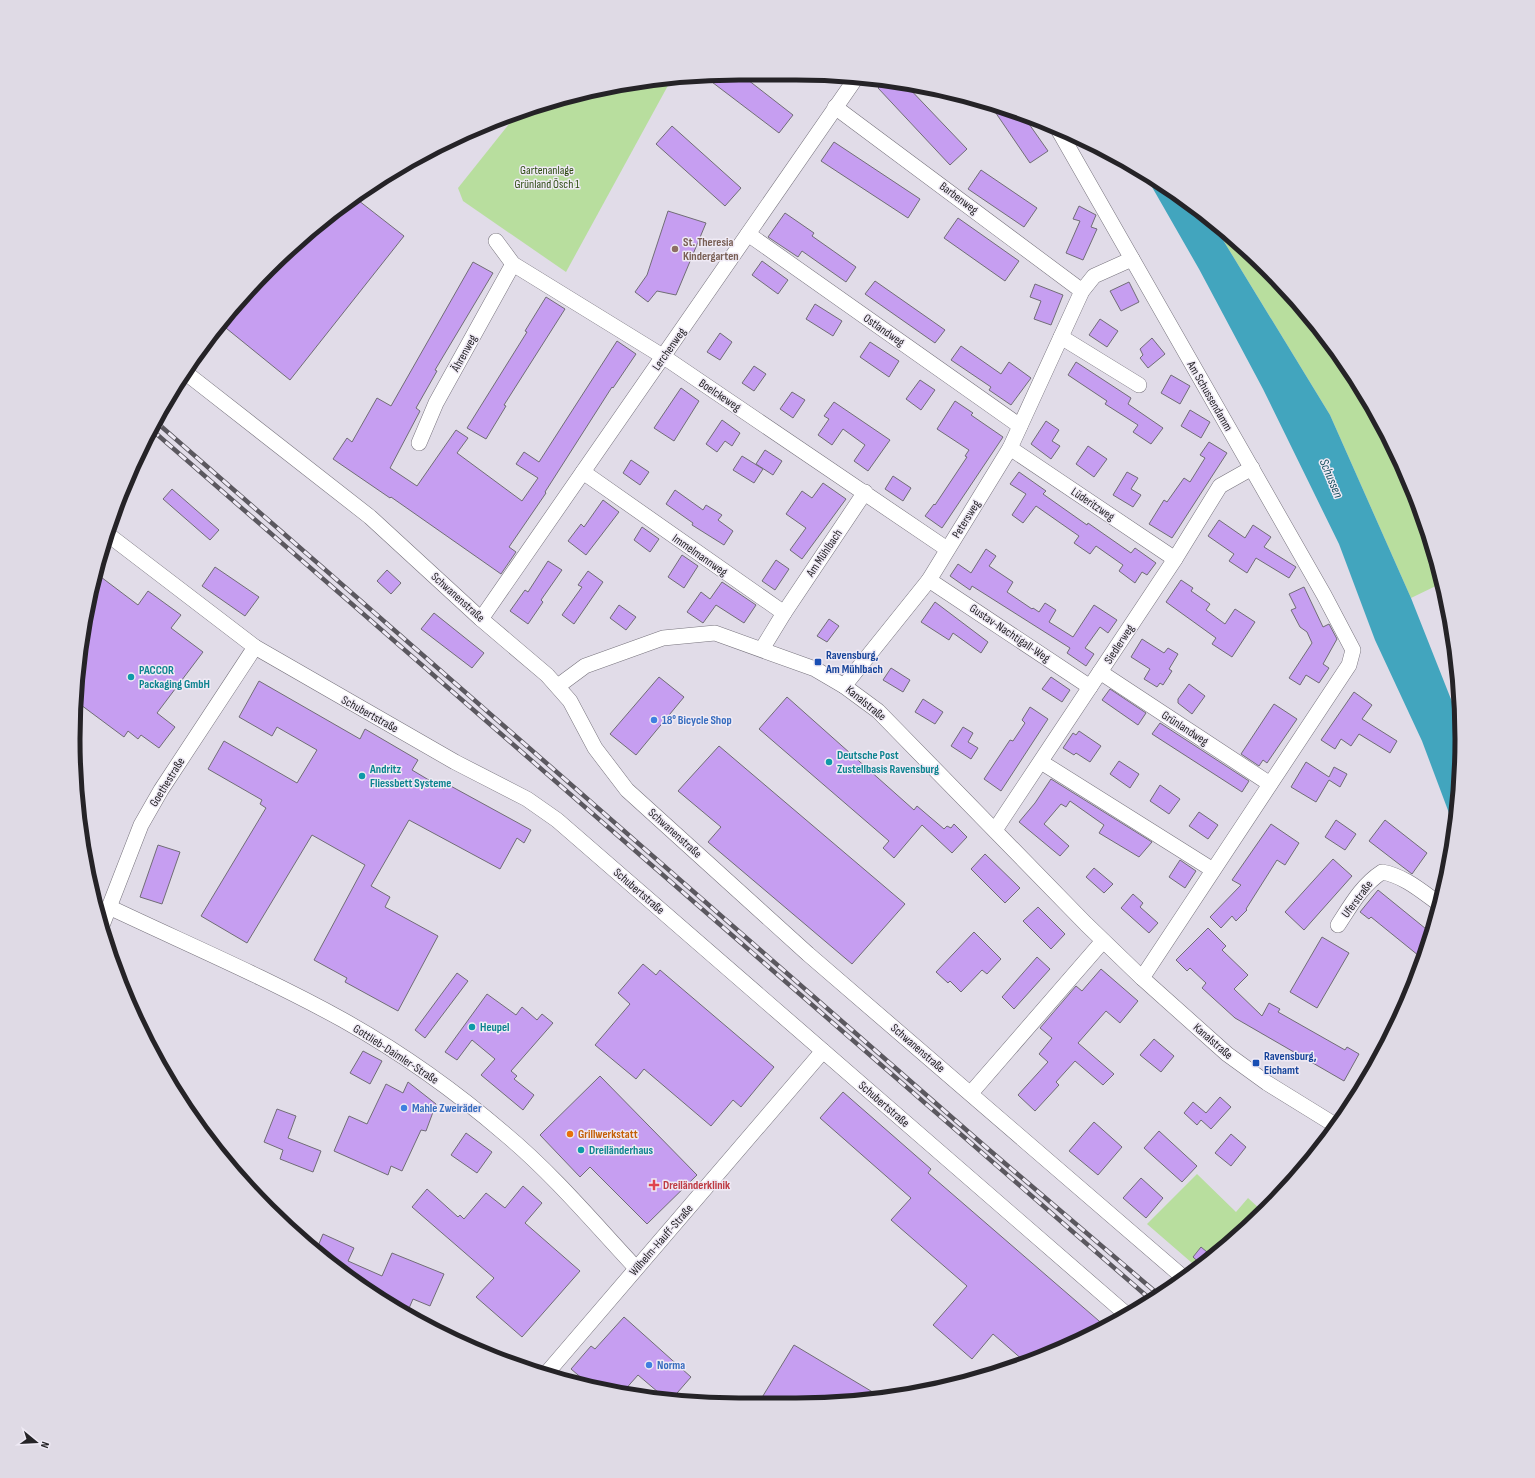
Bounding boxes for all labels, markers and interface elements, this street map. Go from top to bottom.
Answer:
park label: Gartenanlage Grünland Ösch 1 [515,163,580,192]
street label: Barbenweg [936,179,981,218]
place label: St. Theresia Kindergarten [683,235,739,264]
marker: St. Theresia Kindergarten [670,244,680,254]
street label: Ostlandweg [860,311,908,350]
street label: Lerchenweg [649,325,690,373]
street label: Ährenweg [448,332,481,375]
street label: Am Schussendamm [1183,358,1236,434]
street label: Boelckeweg [696,376,744,415]
water label: Schussen [1316,456,1347,501]
street label: Lüderitzweg [1068,484,1118,525]
street label: Petersweg [949,497,984,541]
street label: Am Mühlbach [803,527,846,581]
street label: Immelmannweg [669,531,730,580]
street label: Schwanenstraße [428,569,488,625]
street label: Gustav-Nachtigall-Weg [967,601,1053,666]
street label: Siedlerweg [1101,621,1138,667]
place label: Ravensburg, Am Mühlbach [825,648,883,677]
marker: Ravensburg, Am Mühlbach [813,657,823,667]
place label: PACCOR Packaging GmbH [139,663,210,692]
marker: PACCOR Packaging GmbH [126,672,136,682]
street label: Kanalstraße [842,683,889,724]
street label: Schubertstraße [339,693,401,736]
street label: Grünlandweg [1158,708,1211,749]
place label: 18° Bicycle Shop [662,713,732,728]
marker: 18° Bicycle Shop [649,715,659,725]
place label: Deutsche Post Zustellbasis Ravensburg [837,748,939,777]
street label: Goethestraße [146,755,188,810]
marker: Deutsche Post Zustellbasis Ravensburg [824,757,834,767]
place label: Andritz Fliessbett Systeme [369,762,451,791]
marker: Andritz Fliessbett Systeme [357,771,367,781]
street label: Schwanenstraße [645,805,705,861]
street label: Schubertstraße [610,865,667,918]
street label: Uferstraße [1338,878,1376,921]
place label: Heupel [480,1020,510,1035]
street label: Kanalstraße [1190,1020,1236,1063]
street label: Gottlieb-Daimler-Straße [350,1021,441,1088]
street label: Schwanenstraße [887,1021,948,1076]
marker: Heupel [467,1022,477,1032]
place label: Ravensburg, Eichamt [1264,1049,1317,1078]
marker: Ravensburg, Eichamt [1251,1058,1261,1068]
street label: Schubertstraße [855,1078,912,1131]
place label: Mahle Zweiräder [412,1101,482,1116]
marker: Mahle Zweiräder [399,1103,409,1113]
place label: Grillwerkstatt [578,1127,638,1142]
marker: Grillwerkstatt [565,1129,575,1139]
place label: Dreiländerhaus [589,1143,654,1158]
marker: Dreiländerhaus [576,1145,586,1155]
place label: Dreiländerklinik [663,1178,730,1193]
marker: Dreiländerklinik [648,1179,660,1191]
street label: Wilhelm-Hauff-Straße [626,1201,697,1279]
place label: Norma [657,1358,685,1373]
marker: Norma [644,1360,654,1370]
north arrow [16,1422,56,1462]
text: N [38,1440,52,1450]

